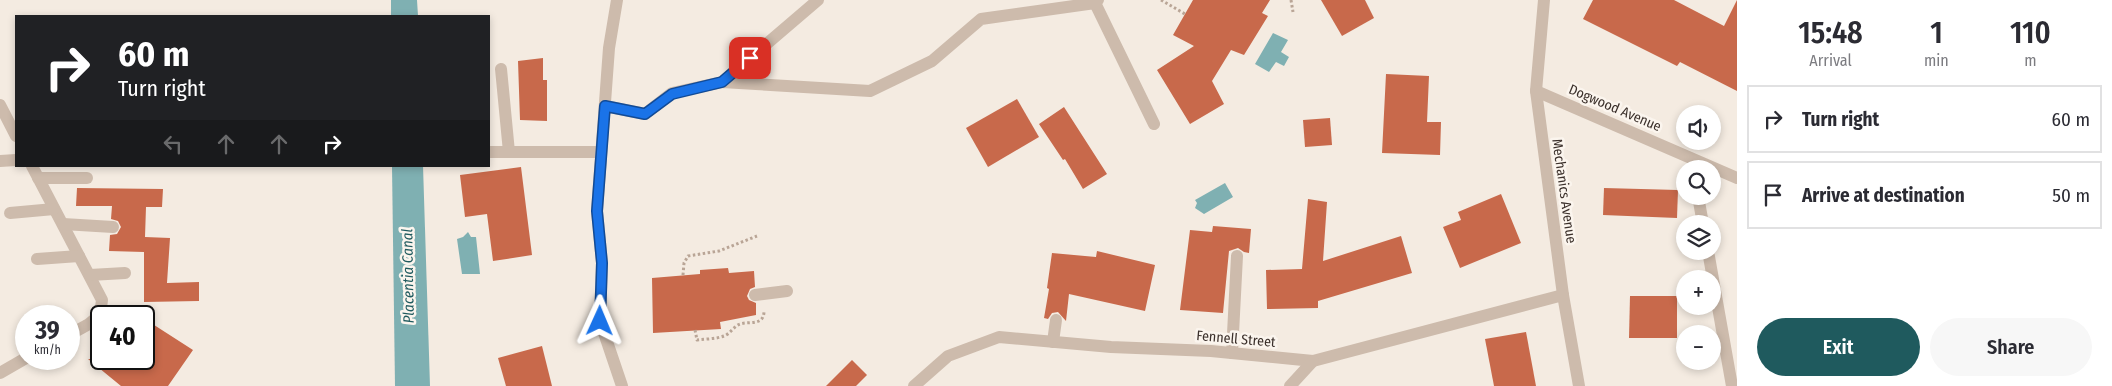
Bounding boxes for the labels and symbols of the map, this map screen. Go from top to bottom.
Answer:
pin [729,37,771,79]
street label: Dogwood Avenue [1566,81,1664,135]
street label: Mechanics Avenue [1548,138,1580,244]
water label: Placentia Canal [398,228,418,324]
position arrow [573,294,625,346]
speed limit sign: 40 [90,305,155,370]
street label: Fennell Street [1196,327,1277,351]

